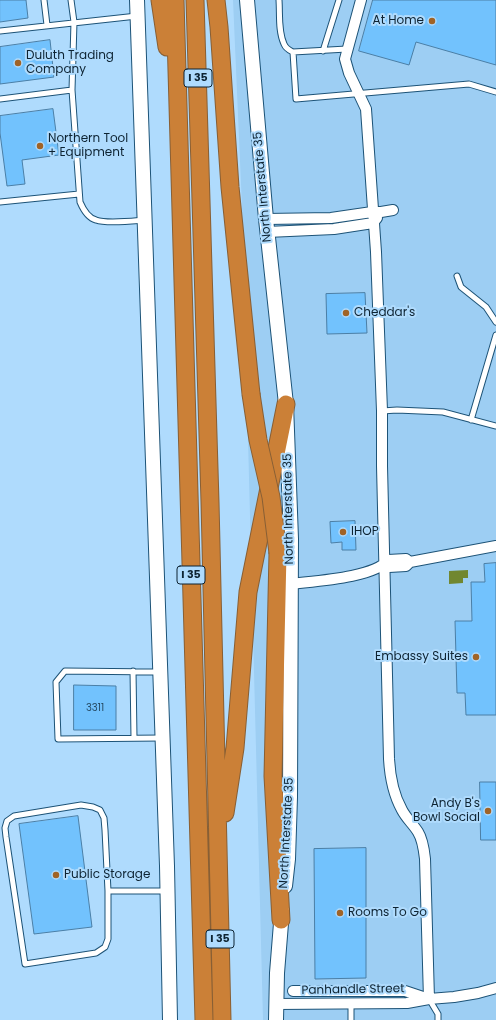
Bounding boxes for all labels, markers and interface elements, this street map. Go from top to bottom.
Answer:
place label: At Home [373,14,424,28]
marker: At Home [427,16,437,26]
place label: Duluth Trading Company [26,49,114,77]
marker: Duluth Trading Company [13,58,23,68]
road number: I 35 [184,69,212,87]
street label: North Interstate 35 [251,131,275,243]
place label: Northern Tool + Equipment [48,132,128,160]
marker: Northern Tool + Equipment [35,141,45,151]
place label: Cheddar's [354,306,415,320]
marker: Cheddar's [341,308,351,318]
street label: North Interstate 35 [281,453,297,565]
place label: IHOP [351,525,379,539]
marker: IHOP [338,527,348,537]
road number: I 35 [177,566,205,584]
place label: Embassy Suites [375,650,468,664]
marker: Embassy Suites [471,652,481,662]
house number: 3311 [86,702,104,714]
street label: North Interstate 35 [277,777,297,889]
place label: Andy B's Bowl Social [413,797,480,825]
marker: Andy B's Bowl Social [483,806,493,816]
place label: Public Storage [64,868,150,882]
marker: Public Storage [51,870,61,880]
place label: Rooms To Go [348,906,427,920]
marker: Rooms To Go [335,908,345,918]
road number: I 35 [206,930,234,948]
street label: Panhandle Street [301,982,405,998]

